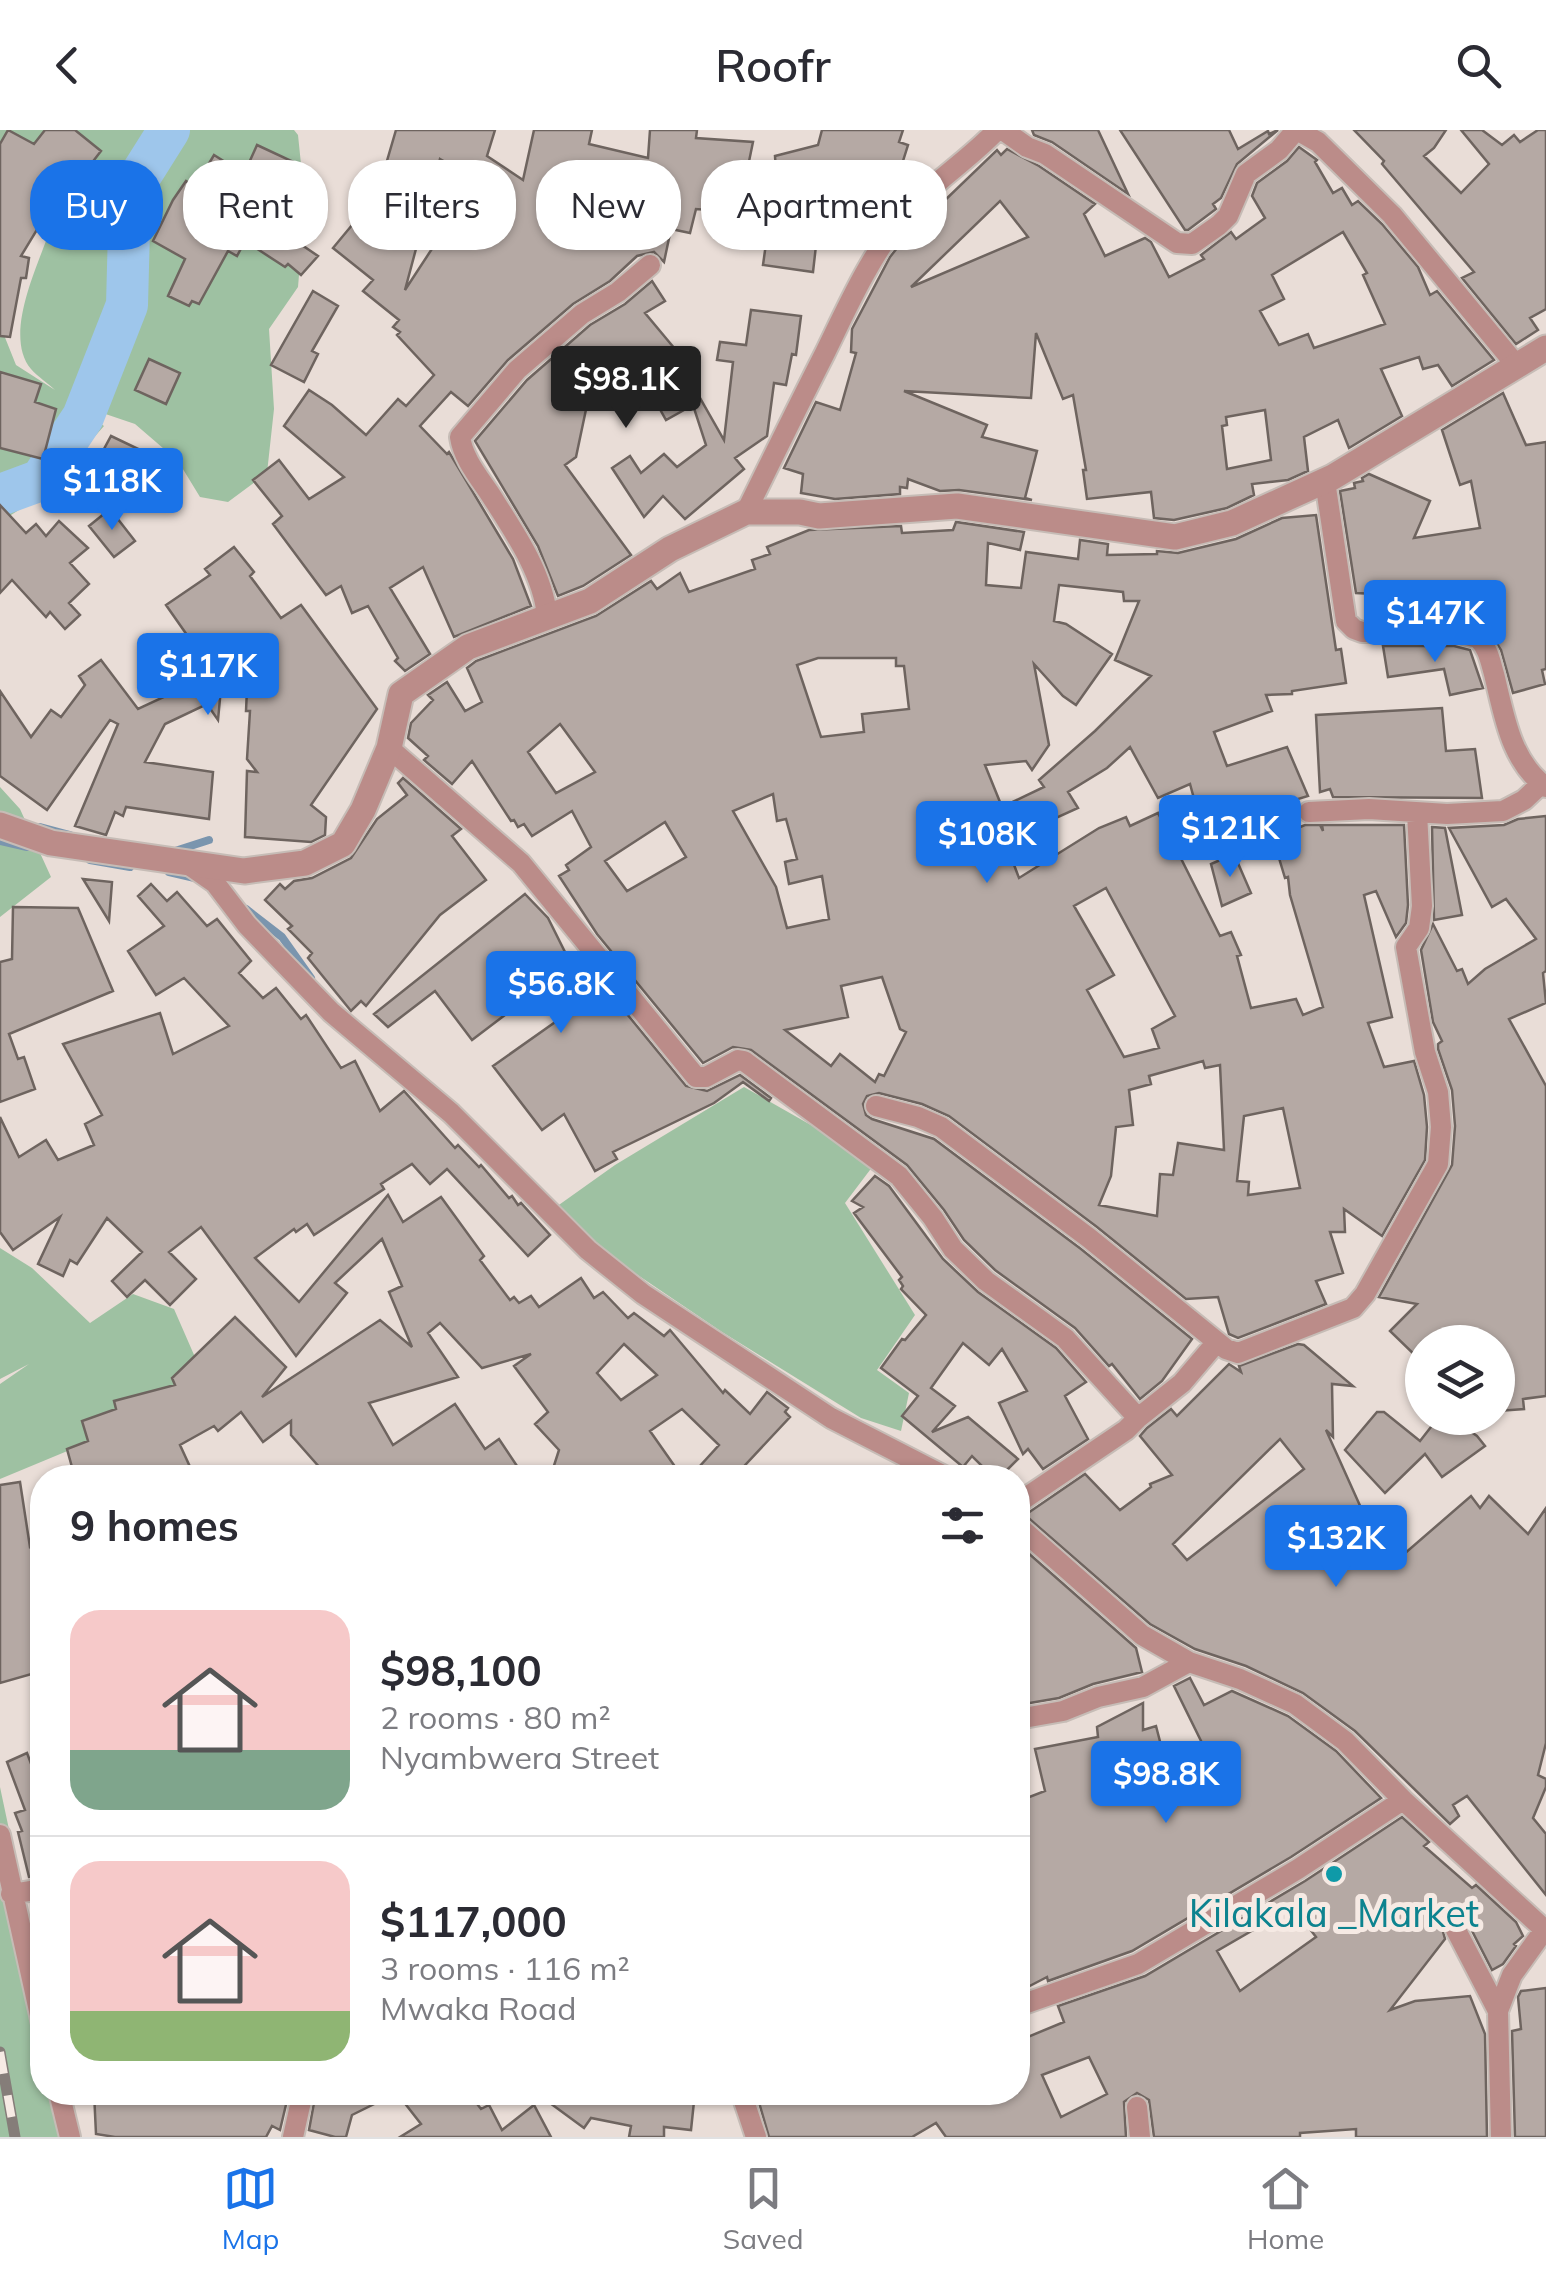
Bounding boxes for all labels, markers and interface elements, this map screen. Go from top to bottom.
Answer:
text: Roofr [715,37,831,93]
icon: back [40,38,95,93]
icon: search [1451,38,1506,93]
chip: Buy [30,160,163,250]
chip: Rent [183,160,328,250]
chip: Filters [348,160,516,250]
chip: New [536,160,681,250]
chip: Apartment [701,160,947,250]
pin: $98.1K [545,346,707,431]
text: $98.1K [573,358,679,398]
pin: $118K [42,448,182,533]
text: $118K [63,460,161,500]
pin: $147K [1365,580,1505,665]
text: $147K [1386,592,1484,632]
pin: $117K [138,633,278,718]
text: $117K [159,645,257,685]
pin: $121K [1160,795,1300,880]
pin: $108K [917,801,1057,886]
text: $121K [1181,807,1279,847]
text: $108K [938,813,1036,853]
pin: $56.8K [480,951,642,1036]
text: $56.8K [508,963,614,1003]
map controls [1405,1325,1515,1435]
button: layers [1405,1325,1515,1435]
icon: filters [935,1498,990,1553]
text: 9 homes [70,1499,239,1552]
pin: $132K [1266,1505,1406,1590]
text: $132K [1287,1517,1385,1557]
text: $98,100 [380,1644,542,1697]
icon: home [150,1650,270,1770]
text: 2 rooms · 80 m² [380,1697,611,1737]
text: Nyambwera Street [380,1737,659,1777]
pin: $98.8K [1085,1741,1247,1826]
text: $98.8K [1113,1753,1219,1793]
marker: Kilakala _Market [1323,1863,1345,1885]
place label: Kilakala _Market [1189,1889,1479,1937]
text: $117,000 [380,1895,567,1948]
icon: home [150,1901,270,2021]
text: 3 rooms · 116 m² [380,1948,630,1988]
text: Mwaka Road [380,1988,576,2028]
tab: Map [222,2161,279,2256]
tab: Saved [723,2161,804,2256]
tab: Home [1247,2161,1324,2256]

